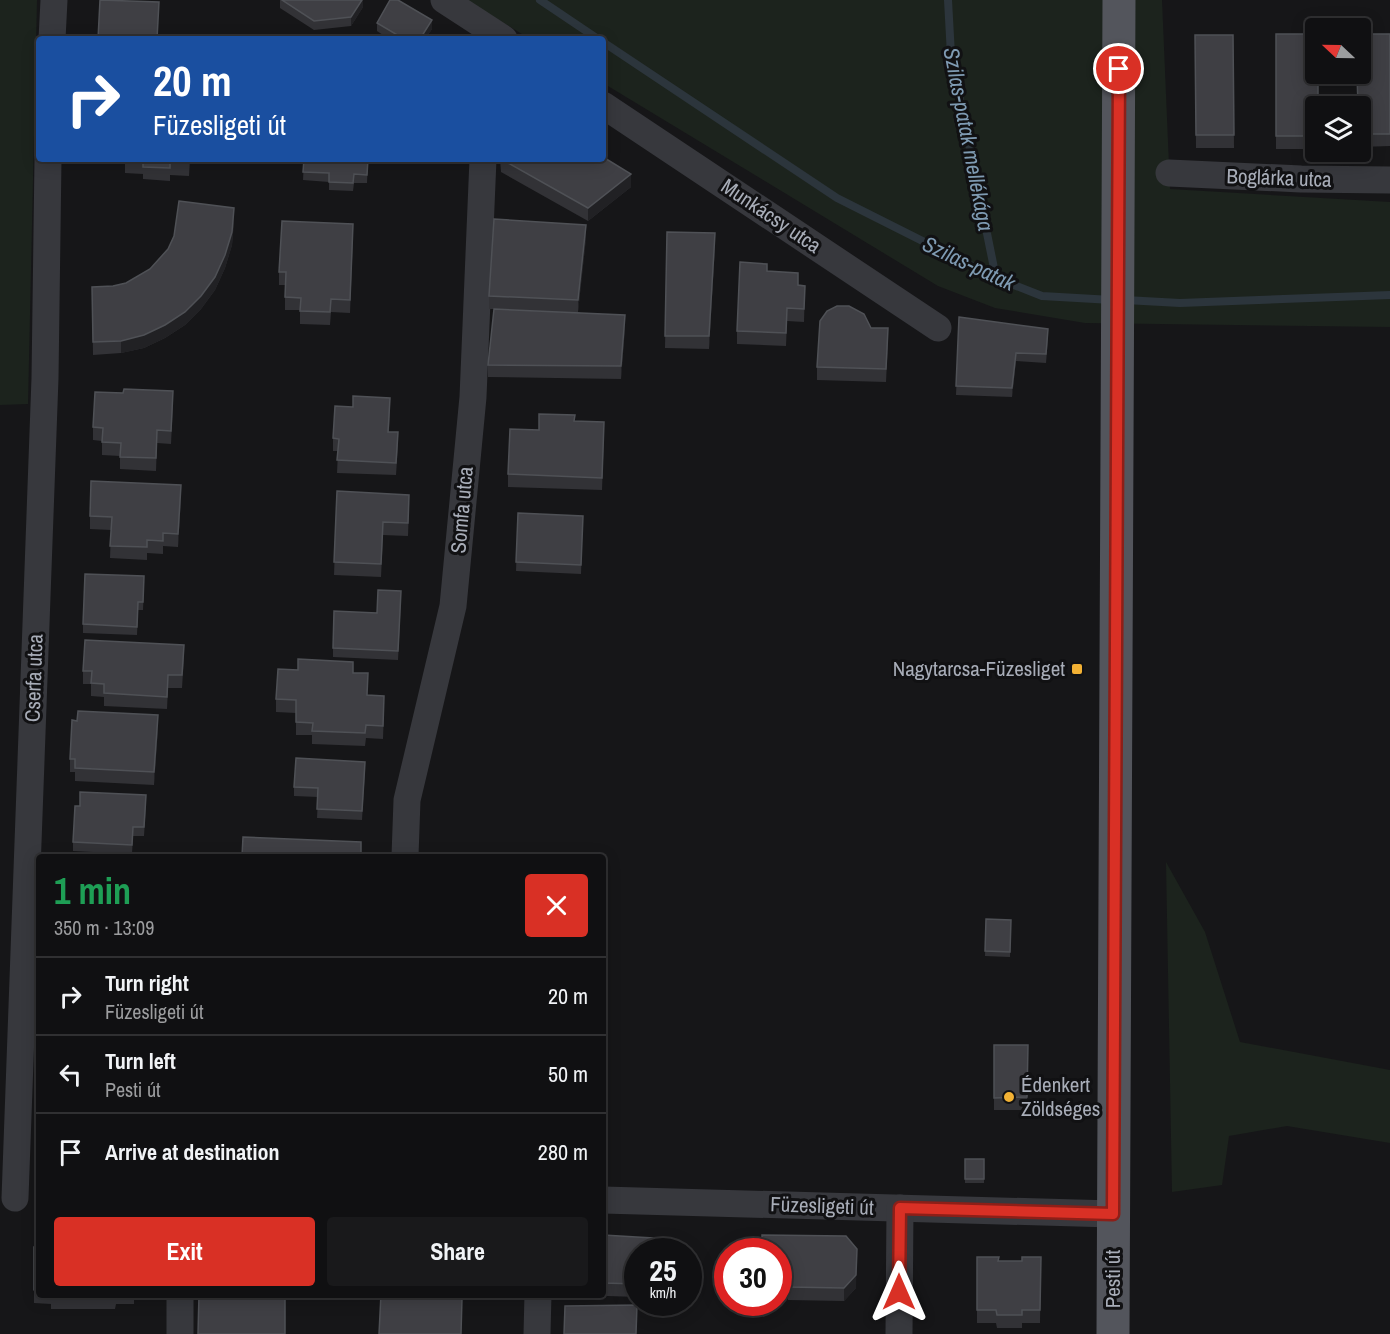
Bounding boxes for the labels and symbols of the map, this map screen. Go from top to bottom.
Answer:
north arrow [1305,18,1371,84]
pin [1093,43,1144,94]
water label: Szilas-patak mellékága [936,45,1002,233]
street label: Boglárka utca [1226,161,1333,194]
street label: Munkácsy utca [716,171,827,260]
water label: Szilas-patak [918,228,1021,298]
street label: Somfa utca [443,465,480,555]
street label: Cserfa utca [17,633,50,722]
place label: Nagytarcsa-Füzesliget [893,654,1065,683]
marker: Nagytarcsa-Füzesliget [1070,662,1084,676]
place label: Édenkert Zöldséges [1021,1070,1100,1123]
marker: Édenkert Zöldséges [1002,1090,1016,1104]
street label: Füzesligeti út [770,1189,874,1222]
speed limit sign: 30 [714,1238,792,1316]
street label: Pesti út [1098,1250,1127,1308]
position arrow [867,1260,931,1324]

